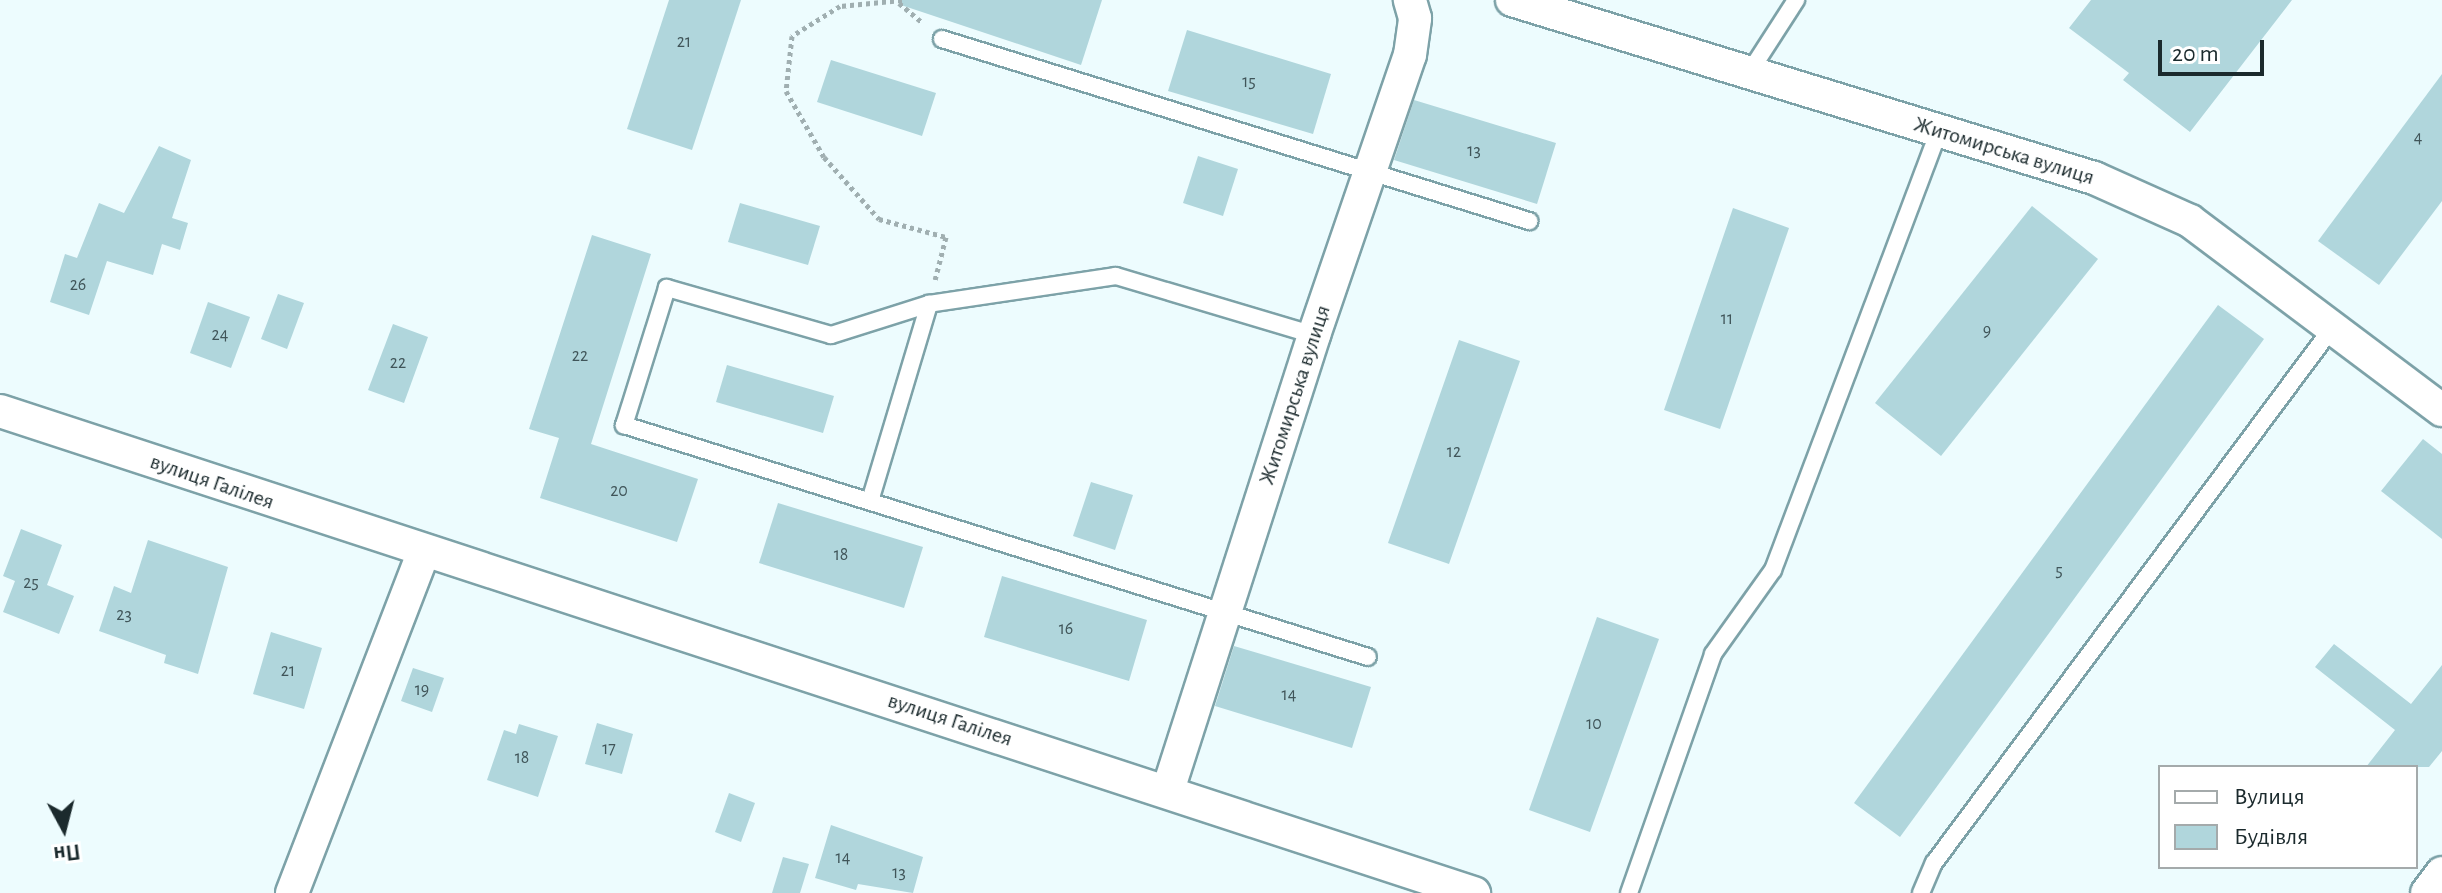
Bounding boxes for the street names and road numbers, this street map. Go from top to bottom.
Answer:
street label: Житомирська вулиця [1911,111,2097,191]
street label: Житомирська вулиця [1254,302,1336,488]
street label: вулиця Галілея [146,448,278,516]
street label: вулиця Галілея [884,687,1016,753]

